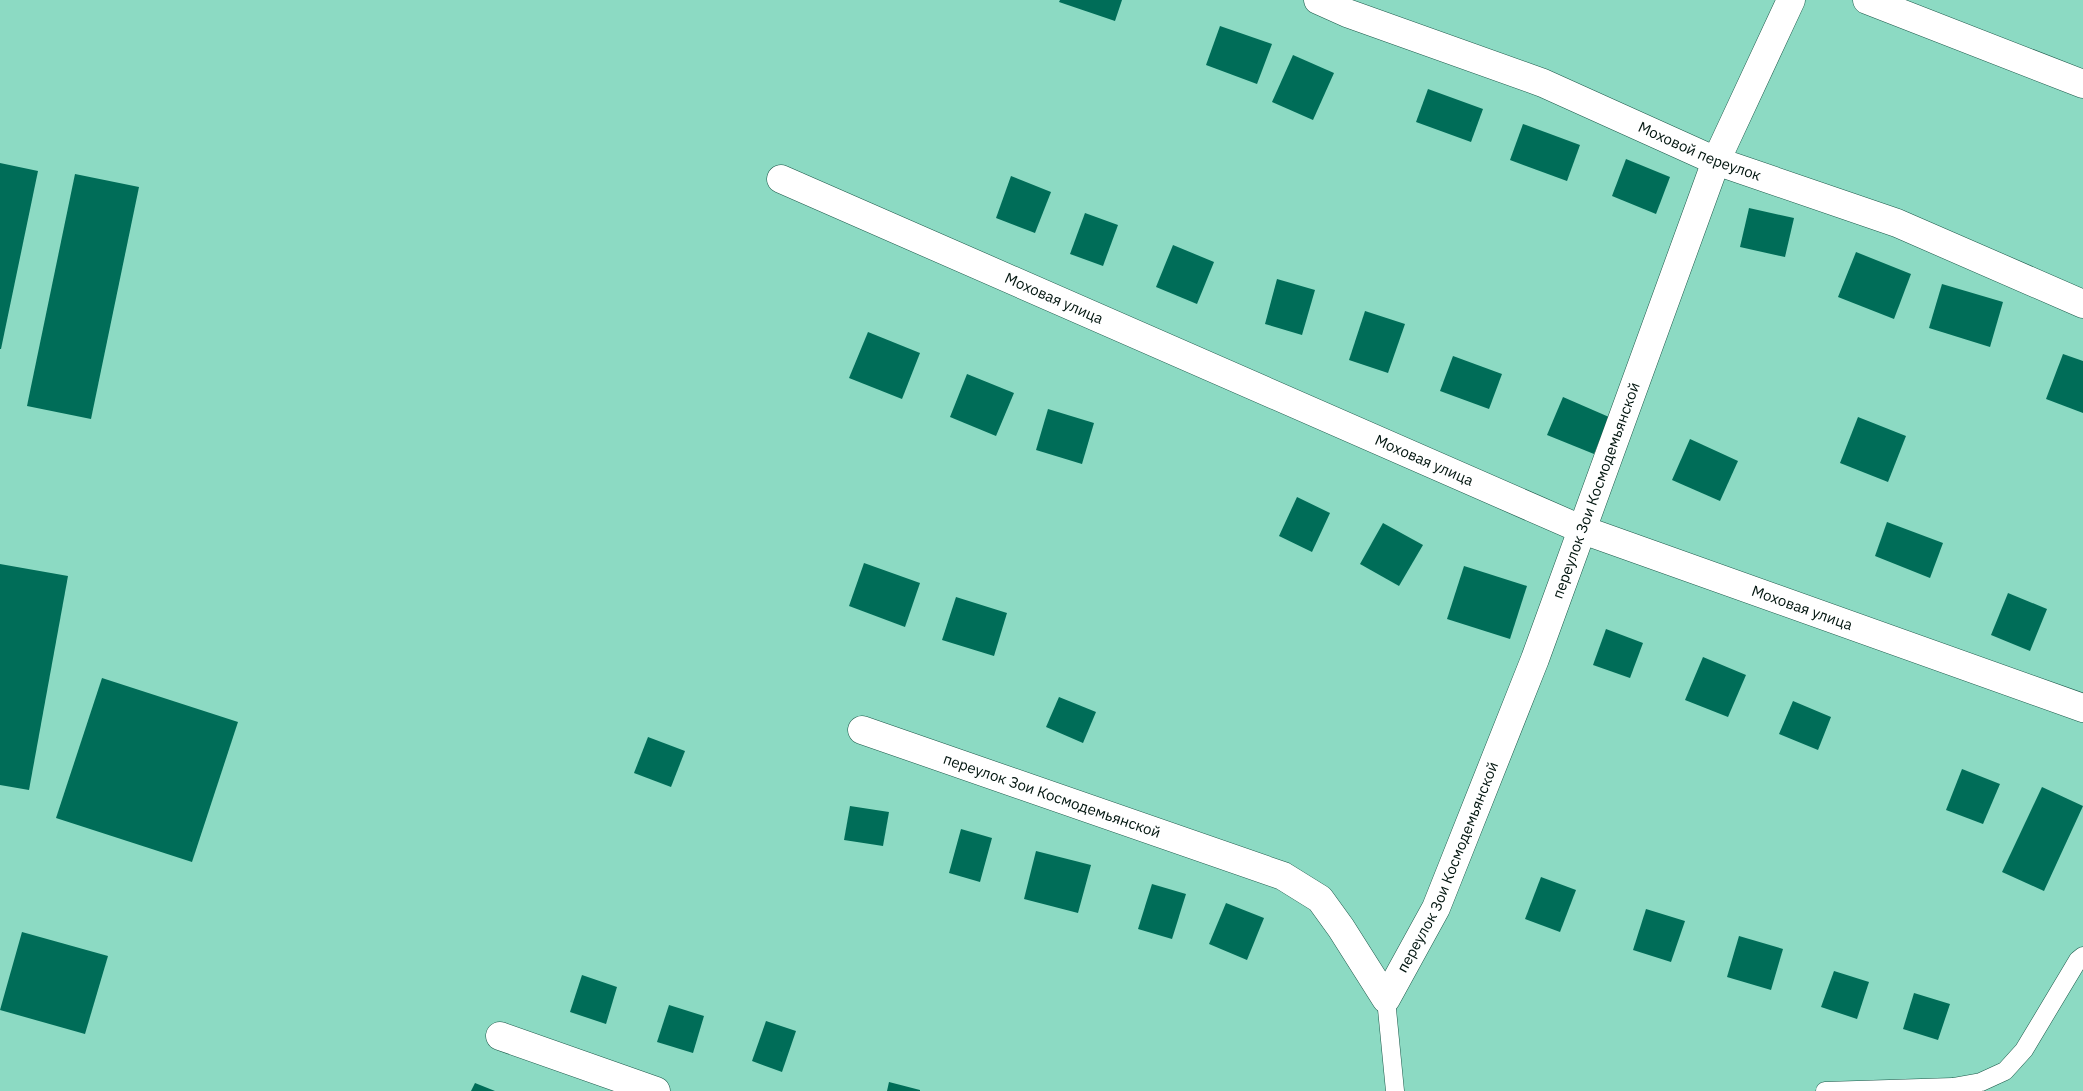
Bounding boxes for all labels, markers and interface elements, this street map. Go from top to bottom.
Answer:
street label: Моховой переулок [1635,117,1764,185]
street label: Моховая улица [1002,268,1106,328]
street label: переулок Зои Космодемьянской [1548,380,1644,601]
street label: Моховая улица [1372,430,1477,490]
street label: Моховая улица [1749,581,1855,634]
street label: переулок Зои Космодемьянской [941,749,1163,842]
street label: переулок Зои Космодемьянской [1392,759,1502,976]

